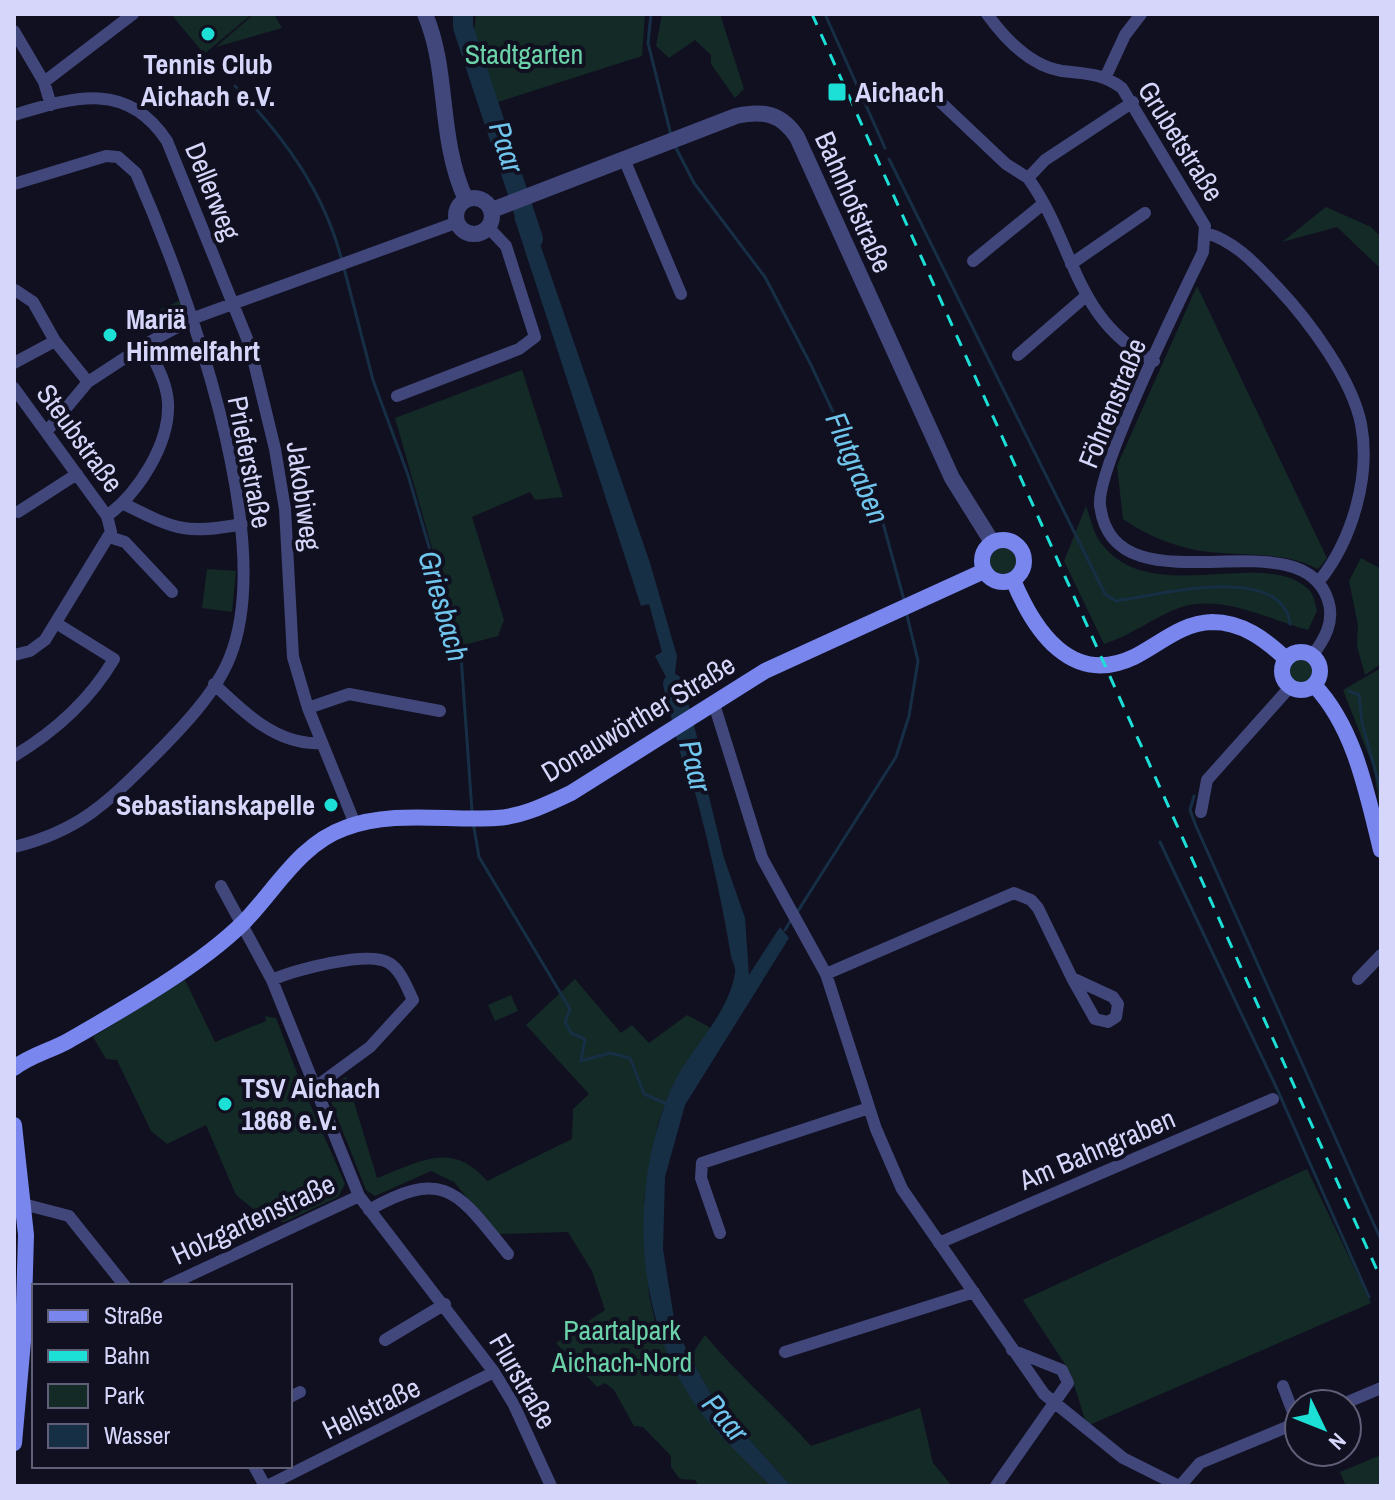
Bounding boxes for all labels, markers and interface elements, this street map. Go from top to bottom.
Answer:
marker: Tennis Club Aichach e.V. [199,25,217,43]
park label: Stadtgarten [465,35,583,73]
place label: Tennis Club Aichach e.V. [141,45,275,115]
place label: Aichach [855,73,944,111]
street label: Grubetstraße [1129,74,1233,208]
marker: Aichach [826,81,848,103]
water label: Paar [480,116,534,178]
street label: Bahnhofstraße [806,125,902,279]
street label: Dellerweg [176,137,250,246]
place label: Mariä Himmelfahrt [126,300,260,370]
marker: Mariä Himmelfahrt [101,326,119,344]
street label: Föhrenstraße [1069,333,1155,473]
street label: Steubstraße [28,376,132,500]
street label: Prieferstraße [219,393,281,531]
water label: Flutgraben [817,406,899,530]
street label: Jakobiweg [278,439,330,553]
water label: Griesbach [409,546,479,666]
street label: Donauwörther Straße [534,645,742,791]
water label: Paar [670,736,722,797]
place label: Sebastianskapelle [116,786,315,824]
marker: Sebastianskapelle [322,796,340,814]
place label: TSV Aichach 1868 e.V. [241,1069,381,1139]
marker: TSV Aichach 1868 e.V. [216,1095,234,1113]
street label: Am Bahngraben [1012,1099,1181,1199]
street label: Holzgartenstraße [165,1165,341,1273]
legend [32,1284,292,1468]
text: Straße [104,1299,163,1331]
park label: Paartalpark Aichach-Nord [551,1311,692,1381]
street label: Flurstraße [480,1326,566,1436]
text: Bahn [104,1339,150,1371]
street label: Hellstraße [316,1368,426,1448]
text: Park [104,1379,145,1411]
water label: Paar [694,1385,758,1451]
north arrow [1283,1388,1363,1468]
text: Wasser [104,1419,170,1451]
text: N [1322,1427,1353,1457]

